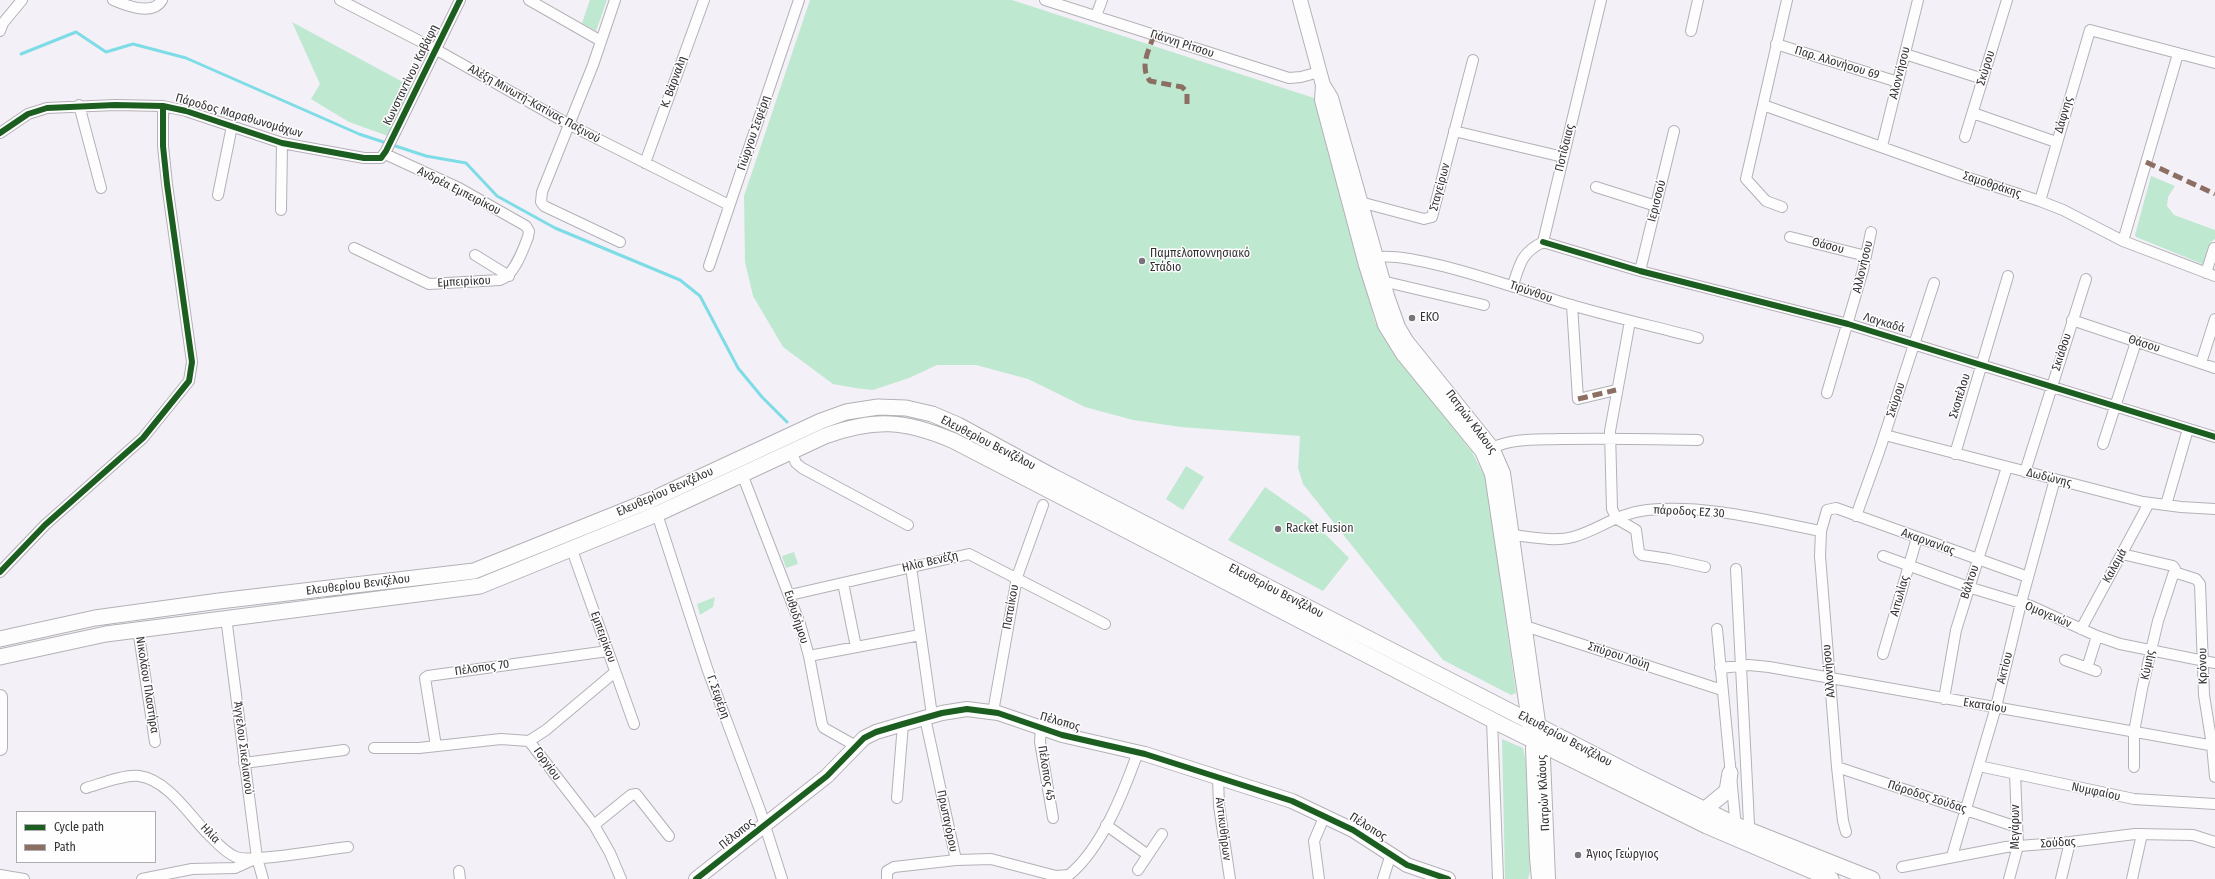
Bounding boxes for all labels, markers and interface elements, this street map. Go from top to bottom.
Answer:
street label: Κωνσταντίνου Καβάφη [380,22,442,128]
street label: Γιάννη Ρίτσου [1148,27,1216,61]
street label: Παρ. Αλονήσου 69 [1793,43,1881,83]
street label: Αλοννήσου [1887,45,1913,101]
street label: Σκύρου [1974,49,1998,87]
street label: Κ. Βάρναλη [658,54,690,110]
street label: Αλέξη Μινωτή-Κατίνας Παξινού [465,62,603,146]
street label: Πάροδος Μαραθωνομάχων [174,91,304,141]
street label: Γιώργου Σεφέρη [734,94,774,172]
street label: Δάφνης [2052,95,2076,135]
street label: Ποτίδαιας [1552,123,1578,173]
street label: Σταγείρων [1427,161,1453,213]
street label: Ανδρέα Εμπειρίκου [415,164,503,218]
street label: Σαμοθράκης [1961,169,2023,201]
street label: Ιερισσού [1645,179,1669,223]
street label: Θάσου [1810,235,1846,257]
street label: Αλλονήσου [1850,239,1876,295]
place label: Παμπελοποννησιακό Στάδιο [1150,247,1250,275]
marker: Παμπελοποννησιακό Στάδιο [1137,256,1147,266]
street label: Εμπειρίκου [437,273,491,291]
street label: Τιρύνθου [1508,278,1554,306]
street label: Λαγκαδά [1862,310,1906,336]
place label: EKO [1420,311,1439,325]
marker: EKO [1407,313,1417,323]
street label: Σκιάθου [2049,331,2075,373]
street label: Θάσου [2126,332,2162,356]
street label: Σκοπέλου [1946,372,1974,420]
street label: Σκύρου [1884,381,1908,419]
street label: Πατρών Κλάους [1442,387,1500,457]
street label: Ελευθερίου Βενιζέλου [938,413,1038,473]
street label: Ελευθερίου Βενιζέλου [614,464,716,520]
street label: Δωδώνης [2025,465,2073,491]
street label: πάροδος ΕΖ 30 [1653,503,1725,521]
place label: Racket Fusion [1286,522,1353,536]
marker: Racket Fusion [1273,524,1283,534]
street label: Ακαρνανίας [1899,526,1957,558]
street label: Καλαμά [2100,546,2130,586]
street label: Ηλία Βενέζη [901,549,959,575]
street label: Ελευθερίου Βενιζέλου [1226,561,1326,621]
street label: Βάλτου [1958,563,1982,601]
street label: Ελευθερίου Βενιζέλου [305,571,411,599]
street label: Αιτωλίας [1887,574,1913,618]
street label: Παταίκου [1000,583,1022,631]
street label: Ευθυδήμου [781,588,811,646]
street label: Ομογενών [2023,599,2073,631]
street label: Εμπειρίκου [587,609,619,665]
street label: Νικολάου Πλαστήρα [132,635,162,735]
street label: Σπύρου Λούη [1586,639,1652,673]
street label: Αλλονήσου [1819,644,1839,698]
street label: Κρόνου [2195,648,2211,684]
street label: Κύμης [2138,649,2158,681]
street label: Ακτίου [1994,651,2016,685]
street label: Πέλοπος 70 [454,657,510,679]
street label: Γ. Σεφέρη [703,673,733,721]
street label: Εκαταίου [1962,695,2008,717]
street label: Άγγελου Σικελιανού [230,700,256,796]
street label: Ελευθερίου Βενιζέλου [1515,708,1615,770]
street label: Πέλοπος [1038,709,1082,735]
street label: Γοργίου [530,745,564,783]
street label: Πέλοπος 45 [1035,745,1057,801]
street label: Πατρών Κλάους [1535,755,1553,831]
street label: Πάροδος Σούδας [1886,777,1968,817]
street label: Νυμφαίου [2070,780,2122,804]
street label: Πρωταγόρου [933,789,961,853]
street label: Αντικυθήρων [1212,796,1234,862]
street label: Μεγάρων [2009,804,2023,850]
street label: Πέλοπος [1347,810,1389,844]
legend [16,811,156,863]
street label: Πέλοπος [716,815,758,853]
text: Cycle path [54,820,104,834]
street label: Ηλία [197,821,223,847]
street label: Σούδας [2040,835,2076,851]
text: Path [54,840,76,854]
place label: Άγιος Γεώργιος [1586,848,1659,862]
marker: Άγιος Γεώργιος [1573,850,1583,860]

